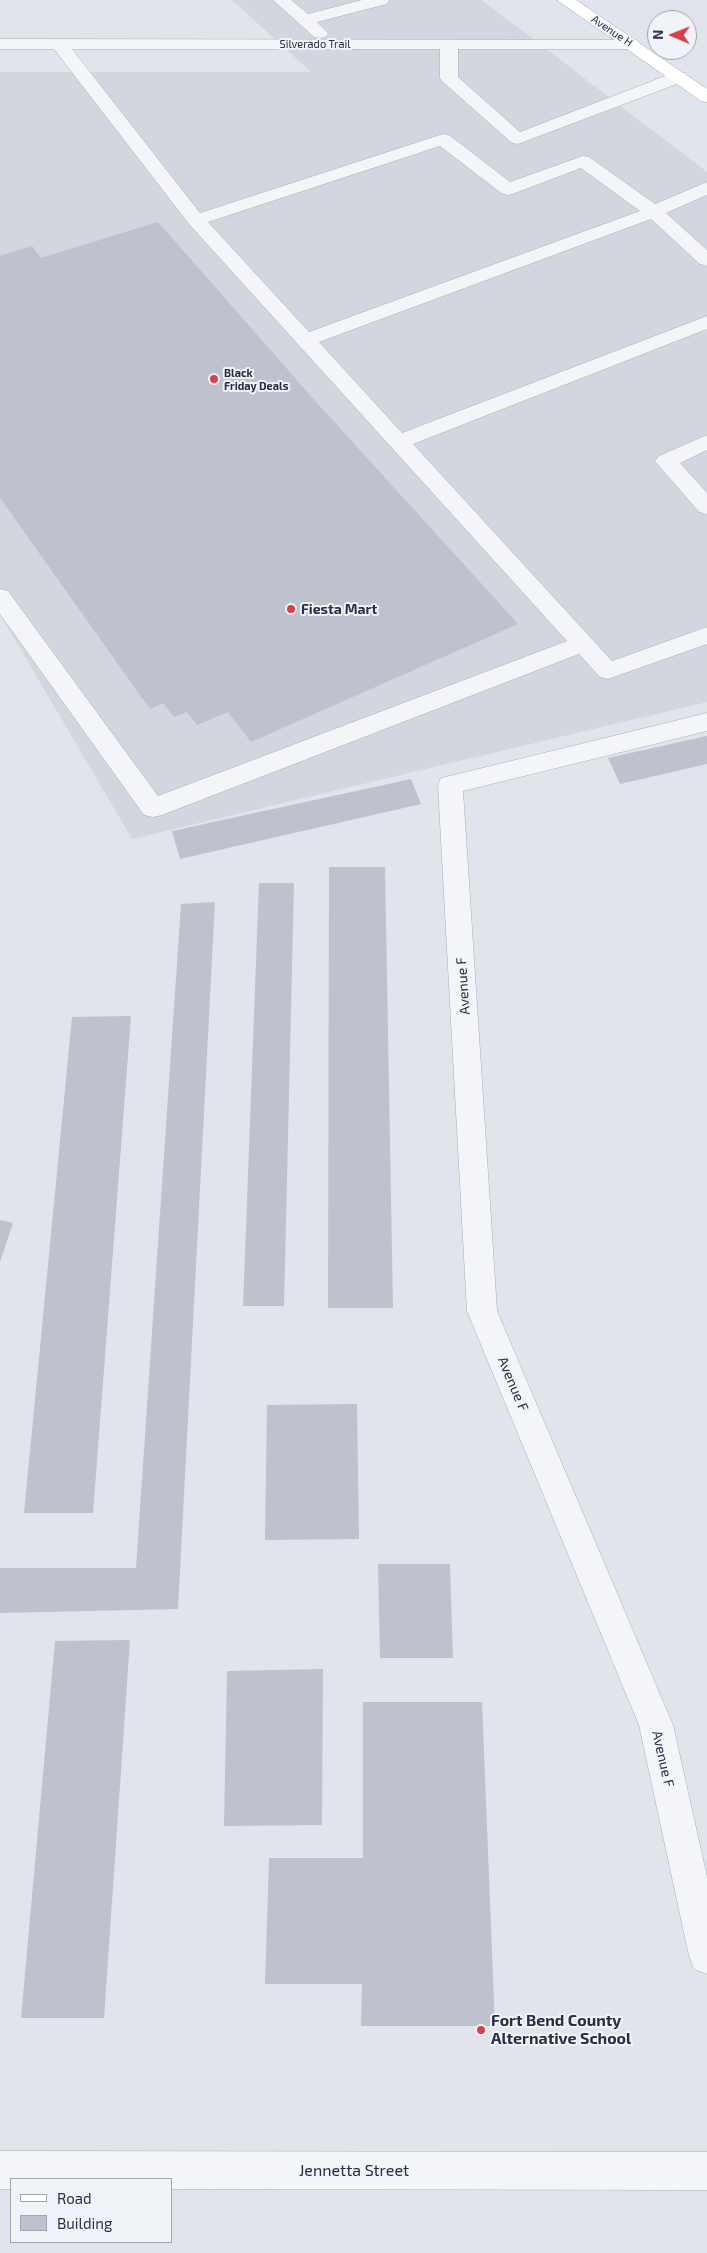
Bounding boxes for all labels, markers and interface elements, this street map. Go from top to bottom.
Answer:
north arrow [647,10,697,60]
street label: Avenue H [589,12,635,50]
text: N [649,30,666,40]
street label: Silverado Trail [280,37,350,51]
place label: Black Friday Deals [224,366,289,392]
marker: Black Friday Deals [208,373,220,385]
place label: Fiesta Mart [301,601,377,617]
marker: Fiesta Mart [285,603,297,615]
street label: Avenue F [453,957,473,1015]
street label: Avenue F [494,1354,532,1414]
street label: Avenue F [648,1729,678,1789]
place label: Fort Bend County Alternative School [491,2011,631,2049]
marker: Fort Bend County Alternative School [475,2024,487,2036]
street label: Jennetta Street [299,2161,409,2181]
legend [10,2178,172,2243]
text: Road [57,2189,92,2207]
text: Building [57,2214,112,2232]

